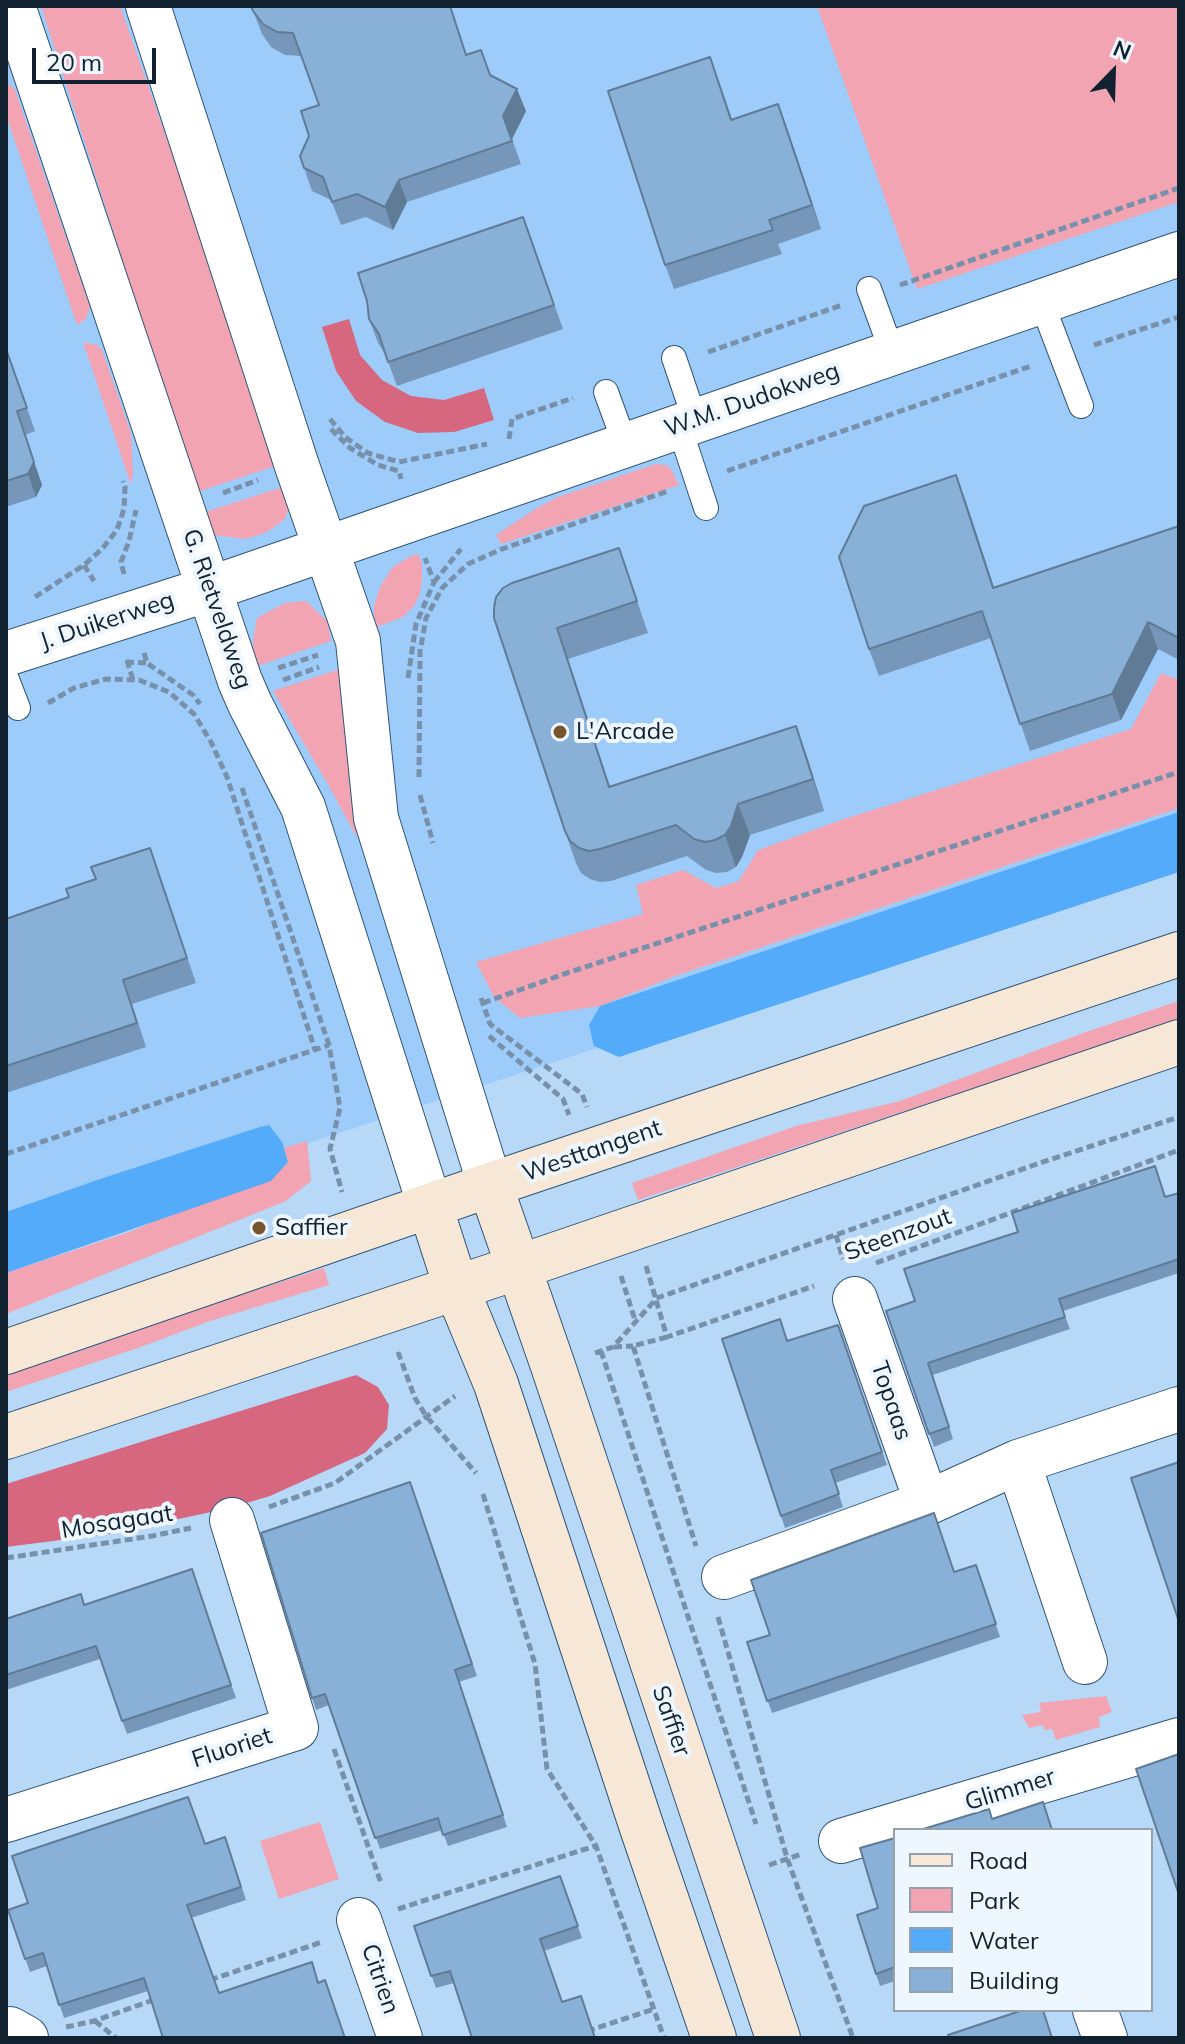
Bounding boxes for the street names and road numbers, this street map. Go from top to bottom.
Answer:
street label: W.M. Dudokweg [661,357,843,443]
street label: G. Rietveldweg [176,525,258,693]
street label: J. Duikerweg [36,586,178,656]
street label: Westtangent [519,1114,665,1188]
street label: Steenzout [841,1202,955,1268]
street label: Topaas [864,1358,918,1444]
street label: Mosagaat [59,1499,175,1545]
street label: Saffier [646,1682,696,1760]
street label: Fluoriet [188,1722,276,1774]
street label: Glimmer [961,1763,1059,1817]
street label: Citrien [355,1940,405,2018]

